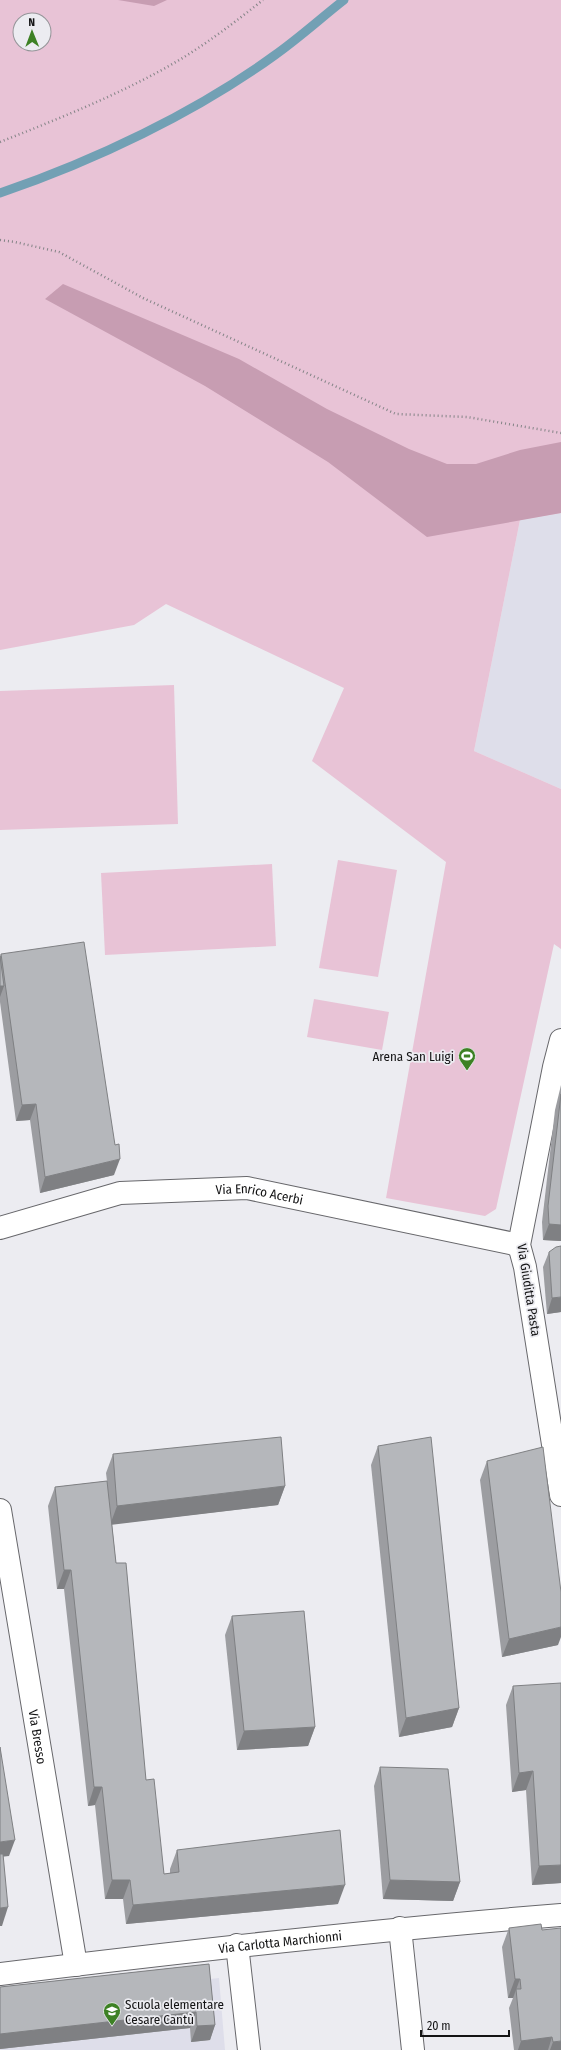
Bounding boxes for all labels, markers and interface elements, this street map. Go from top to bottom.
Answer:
north arrow [12,12,52,52]
text: N [28,16,35,29]
sports icon: Arena San Luigi [457,1046,477,1071]
place label: Arena San Luigi [373,1049,454,1064]
street label: Via Enrico Acerbi [215,1180,305,1207]
street label: Via Giuditta Pasta [514,1243,544,1337]
street label: Via Bresso [26,1709,50,1765]
street label: Via Carlotta Marchionni [218,1928,343,1956]
place label: Scuola elementare Cesare Cantù [125,1997,224,2027]
school or university icon: Scuola elementare Cesare Cantù [102,2001,122,2026]
scale bar [421,2012,509,2038]
text: 20 m [427,2019,451,2033]

